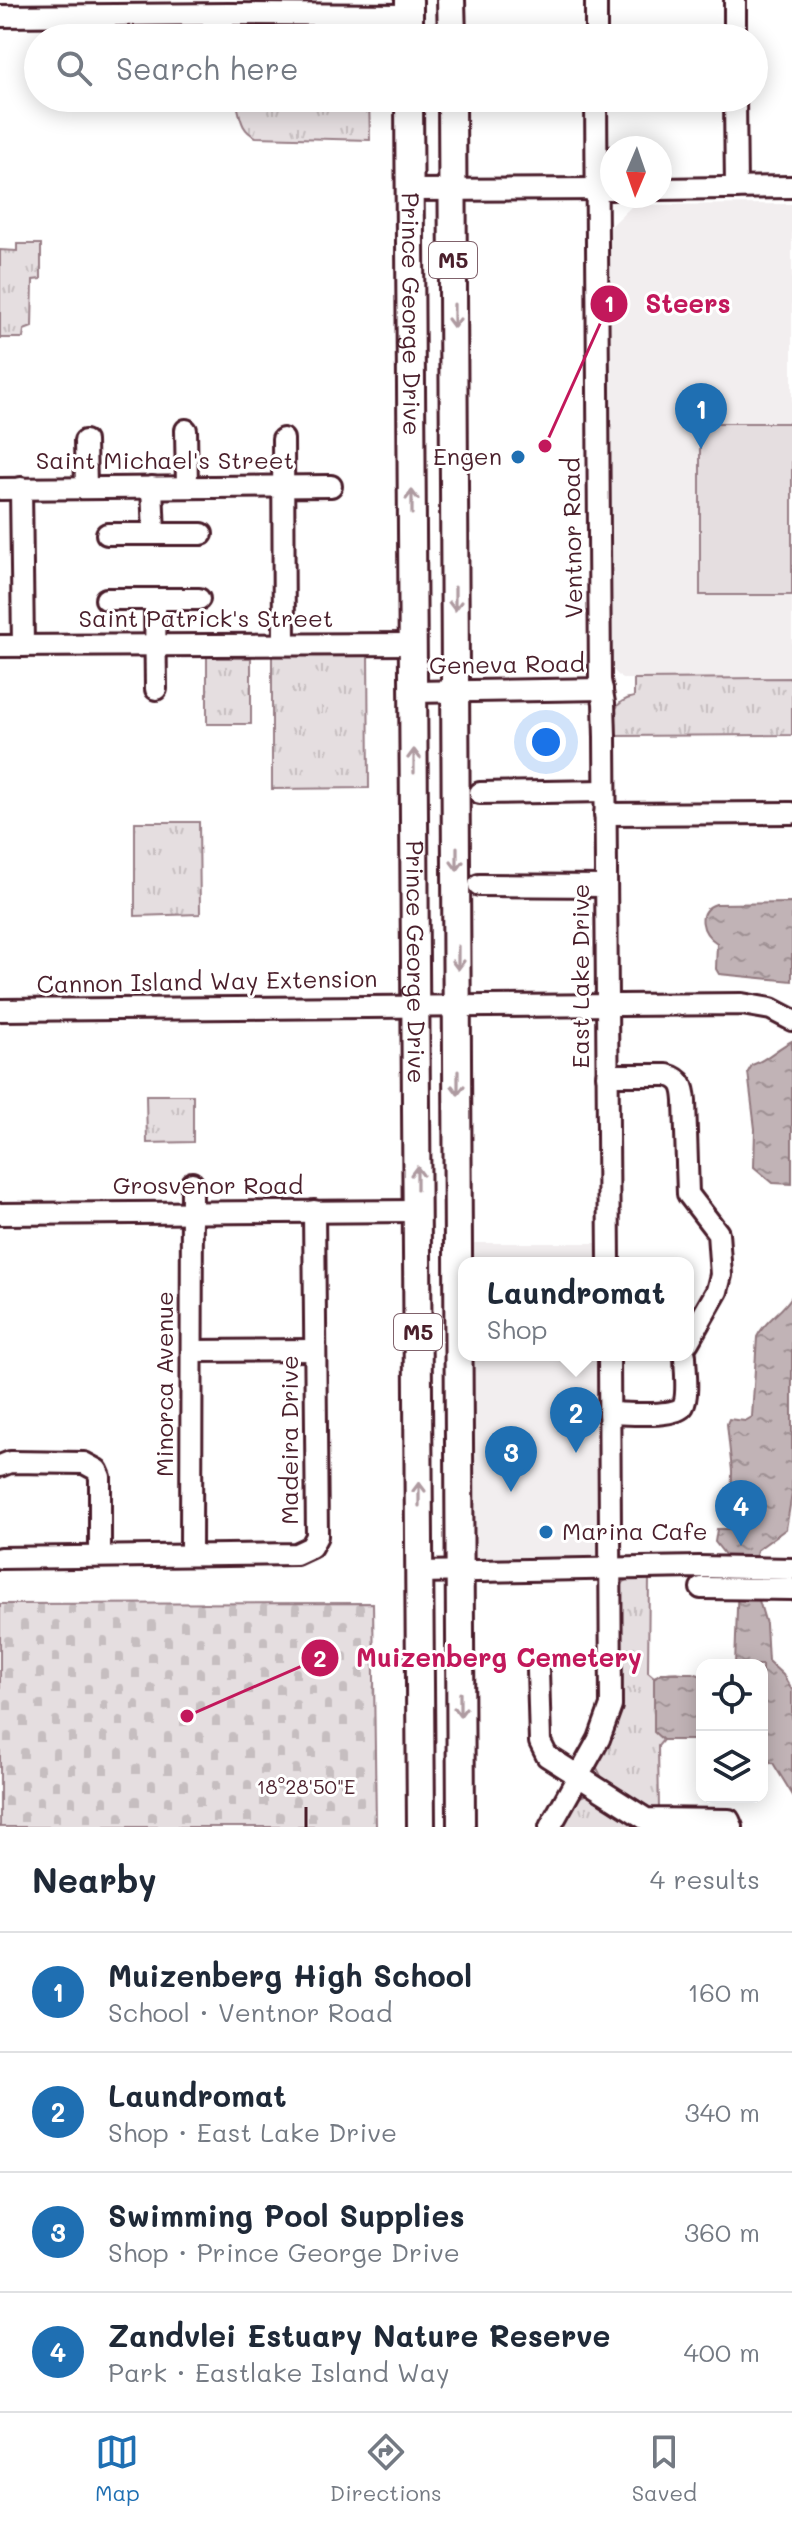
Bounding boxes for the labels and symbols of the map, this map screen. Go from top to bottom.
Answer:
north arrow [600,136,672,208]
street label: Prince George Drive [396,192,428,436]
road number: M5 [429,242,477,278]
callout: Steers [589,279,746,329]
text: Steers [645,286,731,320]
text: 1 [604,287,614,318]
one-way arrow [446,302,462,329]
pin: 1 [675,383,727,449]
place label: Engen [433,440,502,471]
street label: Saint Michael's Street [36,444,294,475]
marker: Engen [509,448,527,466]
street label: Ventnor Road [555,457,588,619]
one-way arrow [404,489,420,516]
one-way arrow [448,585,463,612]
street label: Saint Patrick's Street [79,602,333,633]
street label: Geneva Road [429,647,585,680]
your location [526,722,566,762]
one-way arrow [406,748,421,775]
street label: Prince George Drive [400,840,433,1084]
one-way arrow [449,845,465,872]
street label: East Lake Drive [564,884,595,1068]
one-way arrow [450,944,466,971]
street label: Cannon Island Way Extension [36,962,378,999]
one-way arrow [450,1069,466,1096]
one-way arrow [409,1165,425,1192]
street label: Grosvenor Road [113,1169,303,1200]
street label: Minorca Avenue [148,1291,179,1477]
road number: M5 [394,1314,442,1350]
street label: Madeira Drive [273,1355,304,1525]
pin: 2 [550,1387,602,1453]
pin: 3 [485,1426,537,1492]
pin: 4 [715,1480,767,1546]
one-way arrow [411,1481,427,1508]
place label: Marina Cafe [562,1515,708,1546]
marker: Marina Cafe [537,1523,555,1541]
callout: Muizenberg Cemetery [300,1633,658,1683]
text: Muizenberg Cemetery [356,1640,642,1674]
text: 2 [313,1642,327,1673]
one-way arrow [452,1691,468,1718]
text: 18°28'50"E [257,1773,355,1799]

